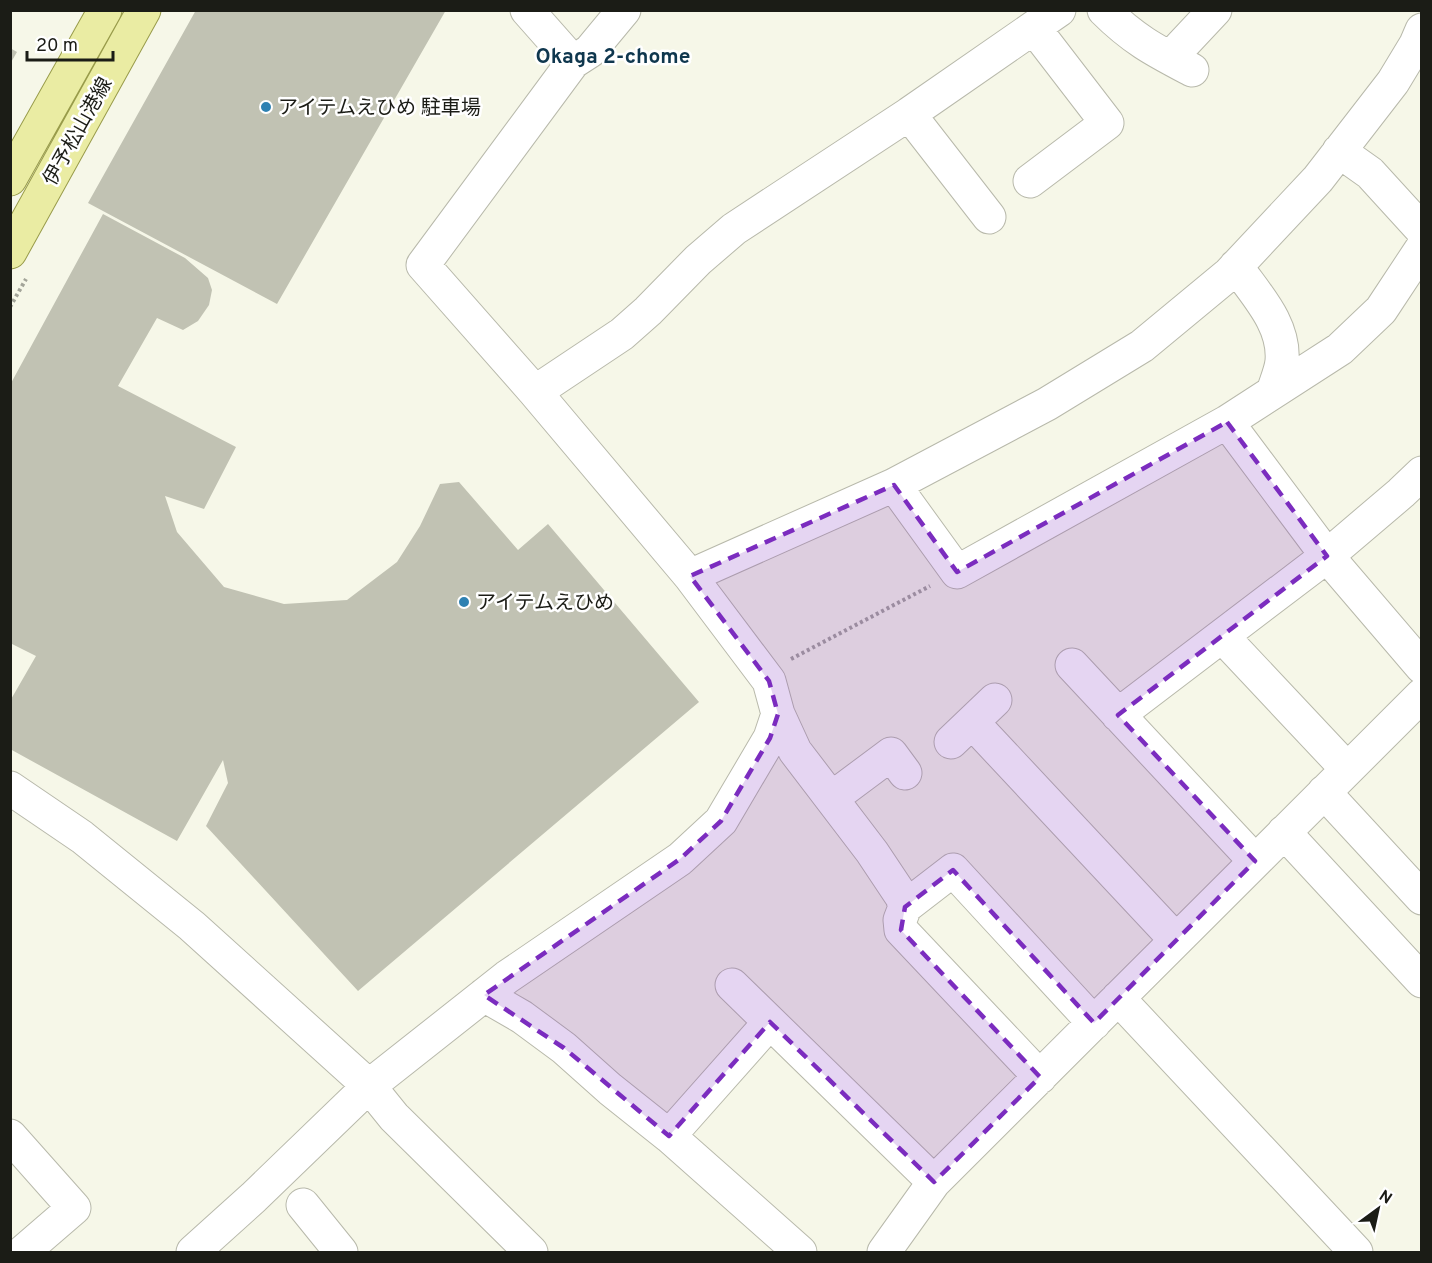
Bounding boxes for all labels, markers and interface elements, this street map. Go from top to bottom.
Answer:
scale bar [27,24,112,62]
text: 20 m [36,35,78,58]
district label: Okaga 2-chome [536,44,690,71]
street label: 伊予松山港線 [38,73,119,191]
place label: アイテムえひめ 駐車場 [278,96,481,122]
marker: アイテムえひめ 駐車場 [259,100,273,114]
place label: アイテムえひめ [476,591,614,617]
marker: アイテムえひめ [457,595,471,609]
north arrow [1348,1179,1408,1239]
text: N [1375,1187,1395,1210]

